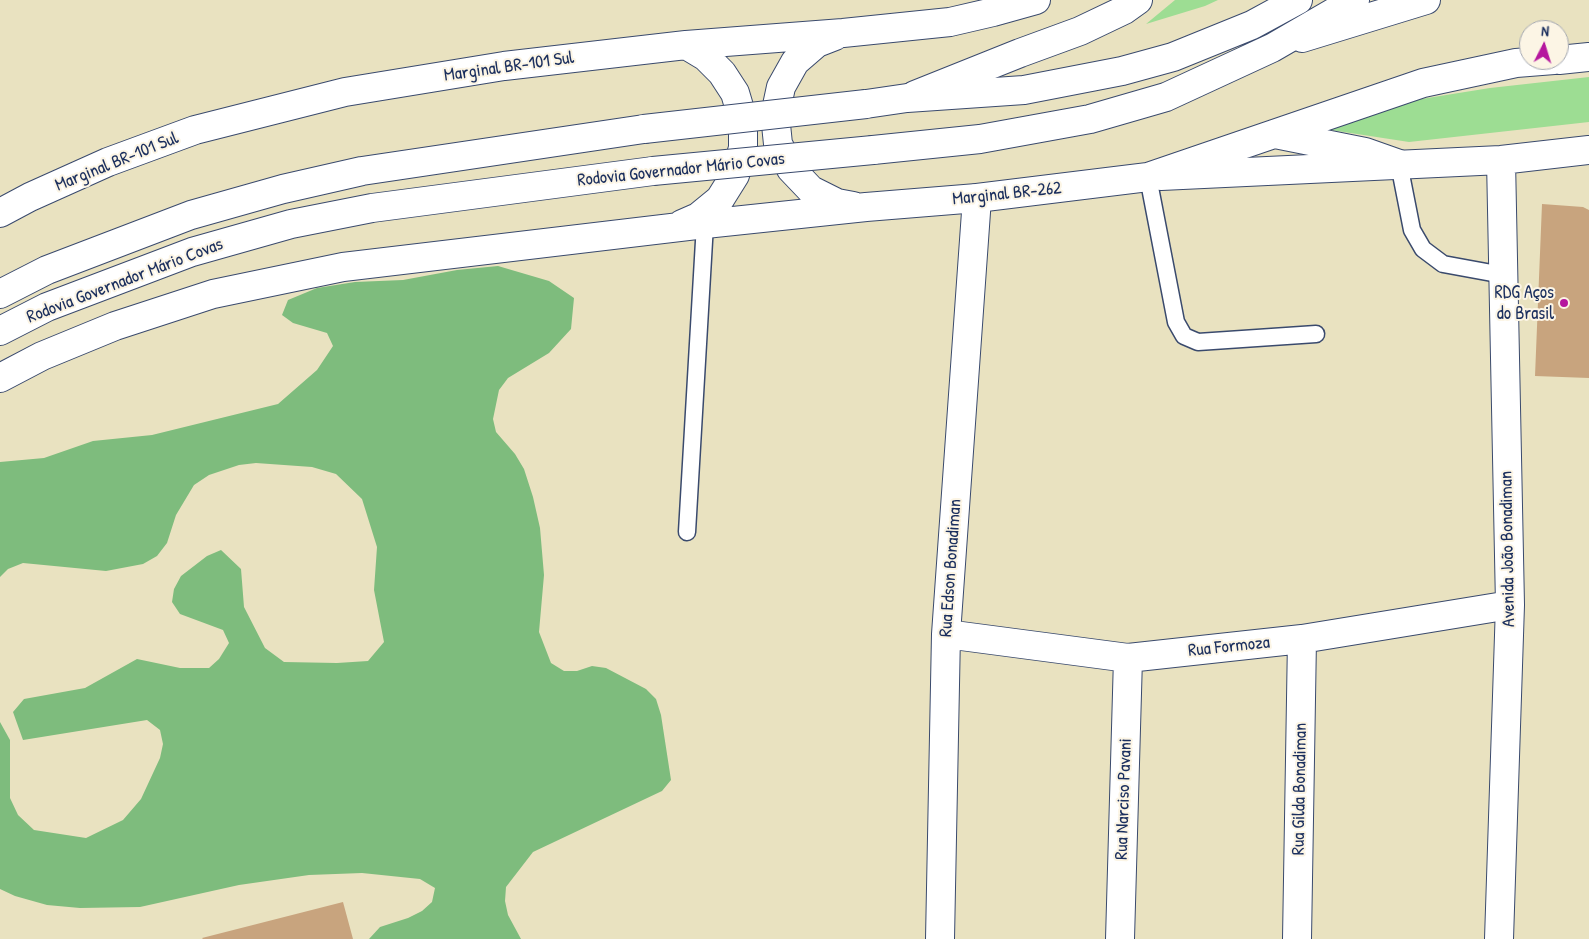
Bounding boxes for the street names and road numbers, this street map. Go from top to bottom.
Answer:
street label: Marginal BR-101 Sul [443,47,575,87]
street label: Marginal BR-101 Sul [52,127,182,197]
street label: Rodovia Governador Mário Covas [576,148,786,192]
street label: Marginal BR-262 [951,178,1063,210]
street label: Rodovia Governador Mário Covas [24,234,226,328]
street label: Avenida João Bonadiman [1496,471,1520,627]
street label: Rua Edson Bonadiman [935,498,967,638]
street label: Rua Formoza [1187,632,1271,662]
street label: Rua Gilda Bonadiman [1288,723,1312,855]
street label: Rua Narciso Pavani [1111,738,1137,860]

